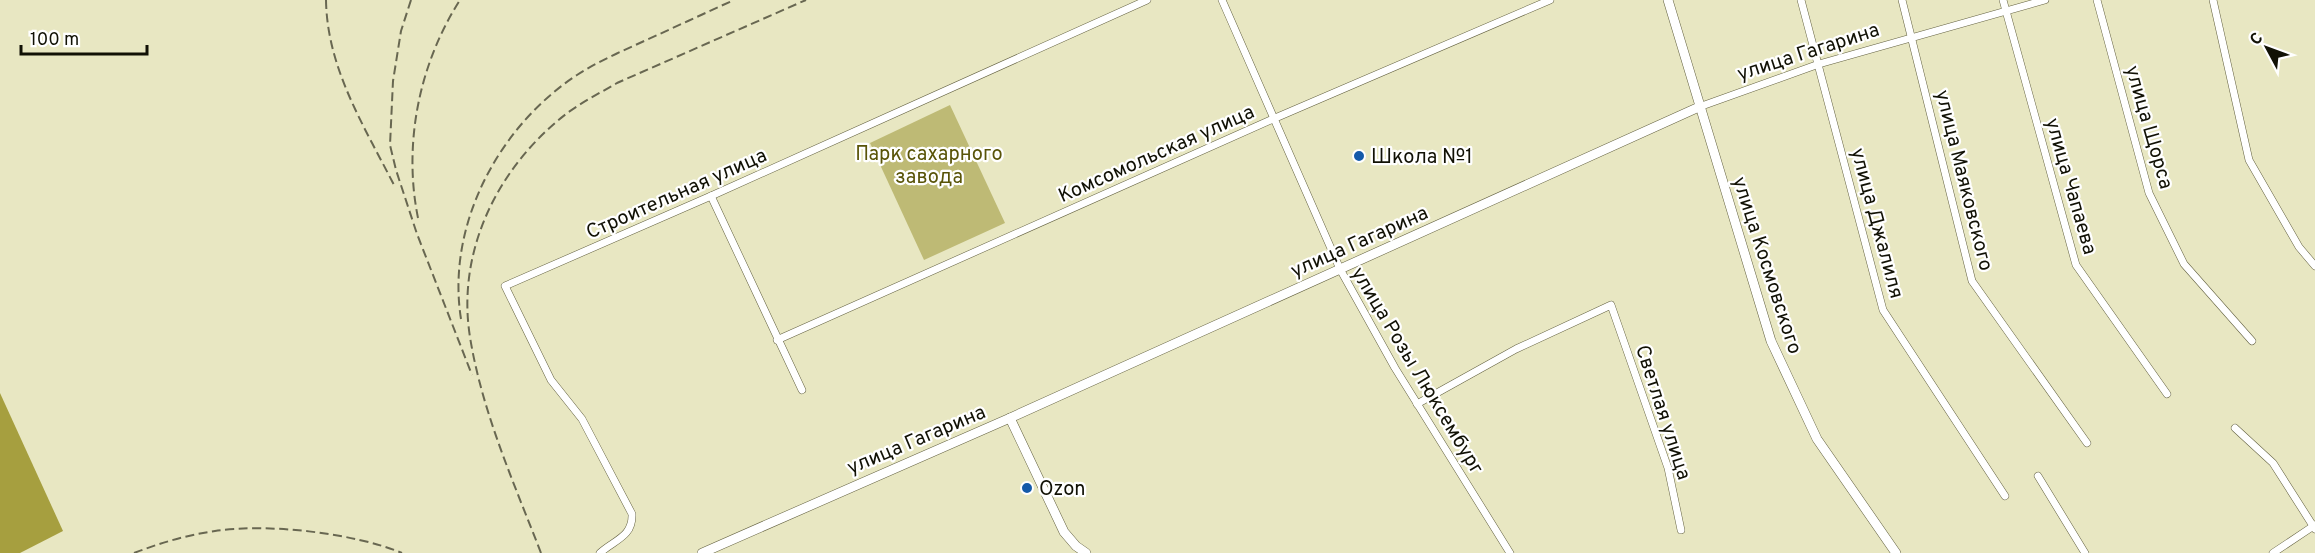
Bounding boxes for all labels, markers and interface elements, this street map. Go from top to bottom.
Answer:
scale bar [21,18,147,56]
street label: улица Гагарина [1734,18,1883,88]
north arrow [2237,18,2297,78]
text: 100 m [30,29,79,52]
text: С [2246,29,2268,50]
street label: улица Щорса [2118,63,2178,192]
street label: улица Маяковского [1928,87,1998,274]
street label: Комсомольская улица [1055,100,1259,210]
street label: улица Чапаева [2038,115,2102,258]
park label: Парк сахарного завода [855,142,1003,191]
street label: Строительная улица [582,143,771,246]
place label: Школа №1 [1371,145,1473,171]
street label: улица Джалиля [1843,145,1909,302]
marker: Школа №1 [1352,149,1366,163]
street label: улица Космовского [1725,174,1807,357]
street label: улица Гагарина [1287,201,1433,285]
street label: улица Розы Люксембург [1344,263,1489,479]
street label: Светлая улица [1628,342,1696,483]
street label: улица Гагарина [844,400,990,482]
place label: Ozon [1039,477,1085,503]
marker: Ozon [1020,481,1034,495]

